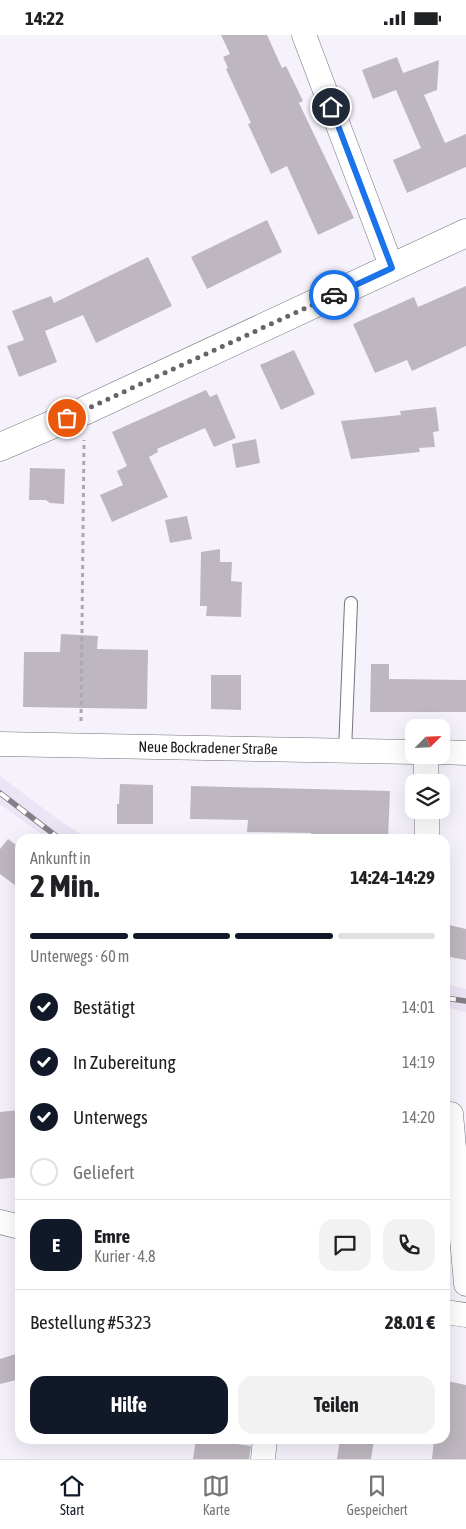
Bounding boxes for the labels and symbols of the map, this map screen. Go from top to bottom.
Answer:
pin [310,86,352,128]
courier [309,270,359,320]
pin [46,397,88,439]
north arrow [405,719,450,764]
street label: Neue Bockradener Straße [138,738,278,757]

